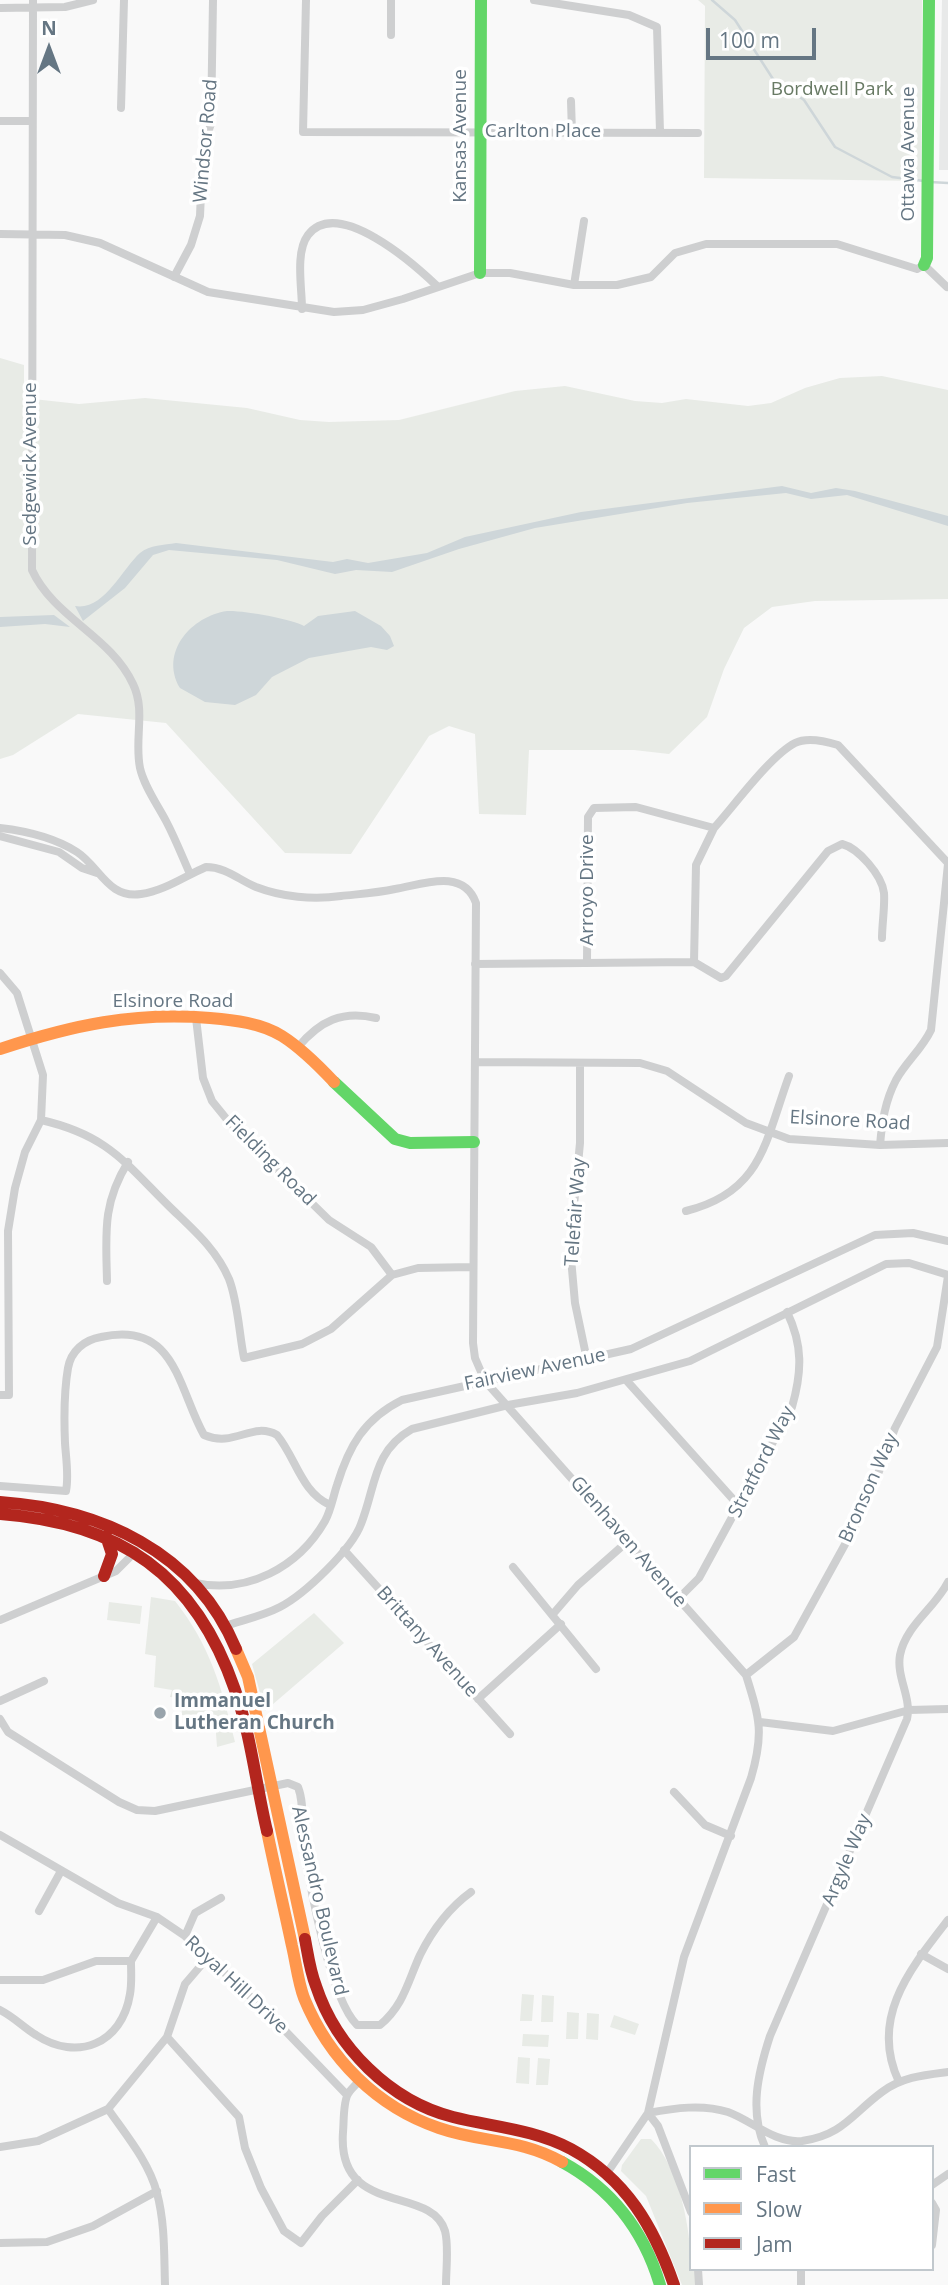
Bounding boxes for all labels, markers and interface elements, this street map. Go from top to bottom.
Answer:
north arrow [14,14,84,84]
scale bar [710,14,820,58]
text: N [41,15,57,41]
text: 100 m [719,26,780,54]
street label: Kansas Avenue [450,69,472,203]
street label: Windsor Road [189,78,223,204]
park label: Bordwell Park [771,79,893,101]
street label: Ottawa Avenue [898,86,920,222]
street label: Carlton Place [485,121,601,143]
street label: Sedgewick Avenue [20,382,42,546]
street label: Arroyo Drive [577,834,599,946]
street label: Elsinore Road [113,991,233,1013]
street label: Elsinore Road [789,1106,911,1136]
street label: Fielding Road [220,1111,320,1211]
street label: Telefair Way [561,1157,591,1267]
street label: Fairview Avenue [462,1344,608,1396]
street label: Stratford Way [724,1402,800,1522]
street label: Bronson Way [835,1430,903,1546]
street label: Glenhaven Avenue [565,1472,691,1612]
street label: Brittany Avenue [371,1582,483,1702]
place label: Immanuel Lutheran Church [174,1691,335,1735]
marker: Immanuel Lutheran Church [152,1705,168,1721]
street label: Alessandro Boulevard [286,1804,352,1998]
street label: Argyle Way [817,1811,877,1909]
street label: Royal Hill Drive [180,1931,292,2039]
legend [689,2145,934,2271]
text: Fast [756,2160,796,2188]
text: Slow [756,2195,802,2223]
text: Jam [756,2230,793,2258]

